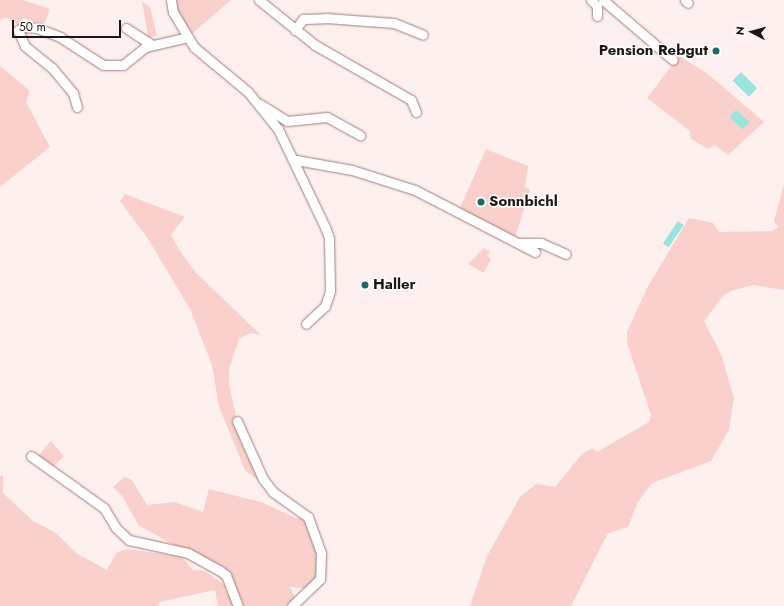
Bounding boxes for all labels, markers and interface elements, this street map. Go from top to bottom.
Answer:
scale bar [14,12,123,38]
north arrow [732,12,772,52]
text: 50 m [19,18,46,36]
text: N [732,26,748,36]
place label: Pension Rebgut [599,42,708,60]
marker: Pension Rebgut [711,46,721,56]
place label: Sonnbichl [489,193,558,211]
marker: Sonnbichl [476,197,486,207]
place label: Haller [373,276,416,294]
marker: Haller [360,280,370,290]

